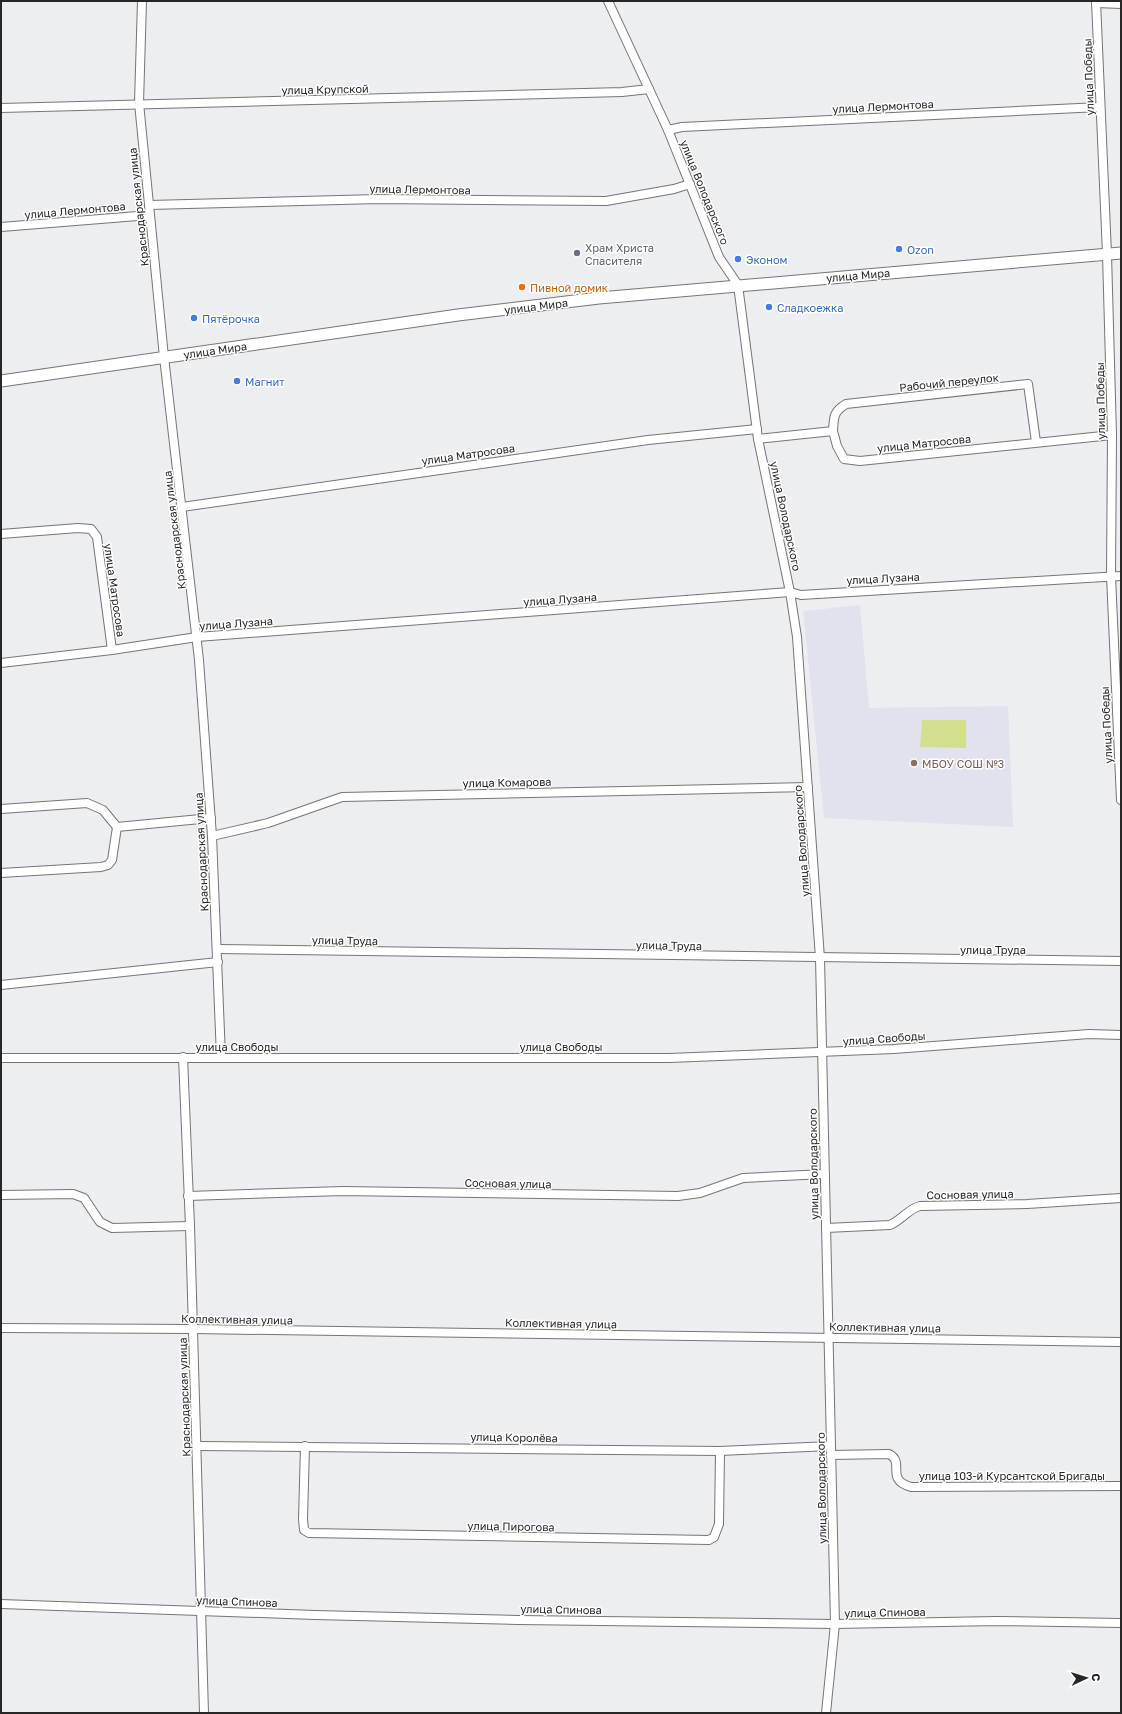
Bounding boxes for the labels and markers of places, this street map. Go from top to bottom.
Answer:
place label: Храм Христа Спасителя [585,241,654,267]
place label: Ozon [907,243,934,256]
marker: Ozon [894,244,904,254]
marker: Храм Христа Спасителя [572,248,582,258]
place label: Эконом [746,253,787,266]
marker: Эконом [733,254,743,264]
place label: Пивной домик [530,281,609,294]
marker: Пивной домик [517,282,527,292]
place label: Сладкоежка [777,301,844,314]
marker: Сладкоежка [764,302,774,312]
place label: Пятёрочка [202,312,260,325]
marker: Пятёрочка [189,313,199,323]
place label: Магнит [245,375,285,388]
marker: Магнит [232,376,242,386]
place label: МБОУ СОШ №3 [922,757,1004,770]
marker: МБОУ СОШ №3 [909,758,919,768]

